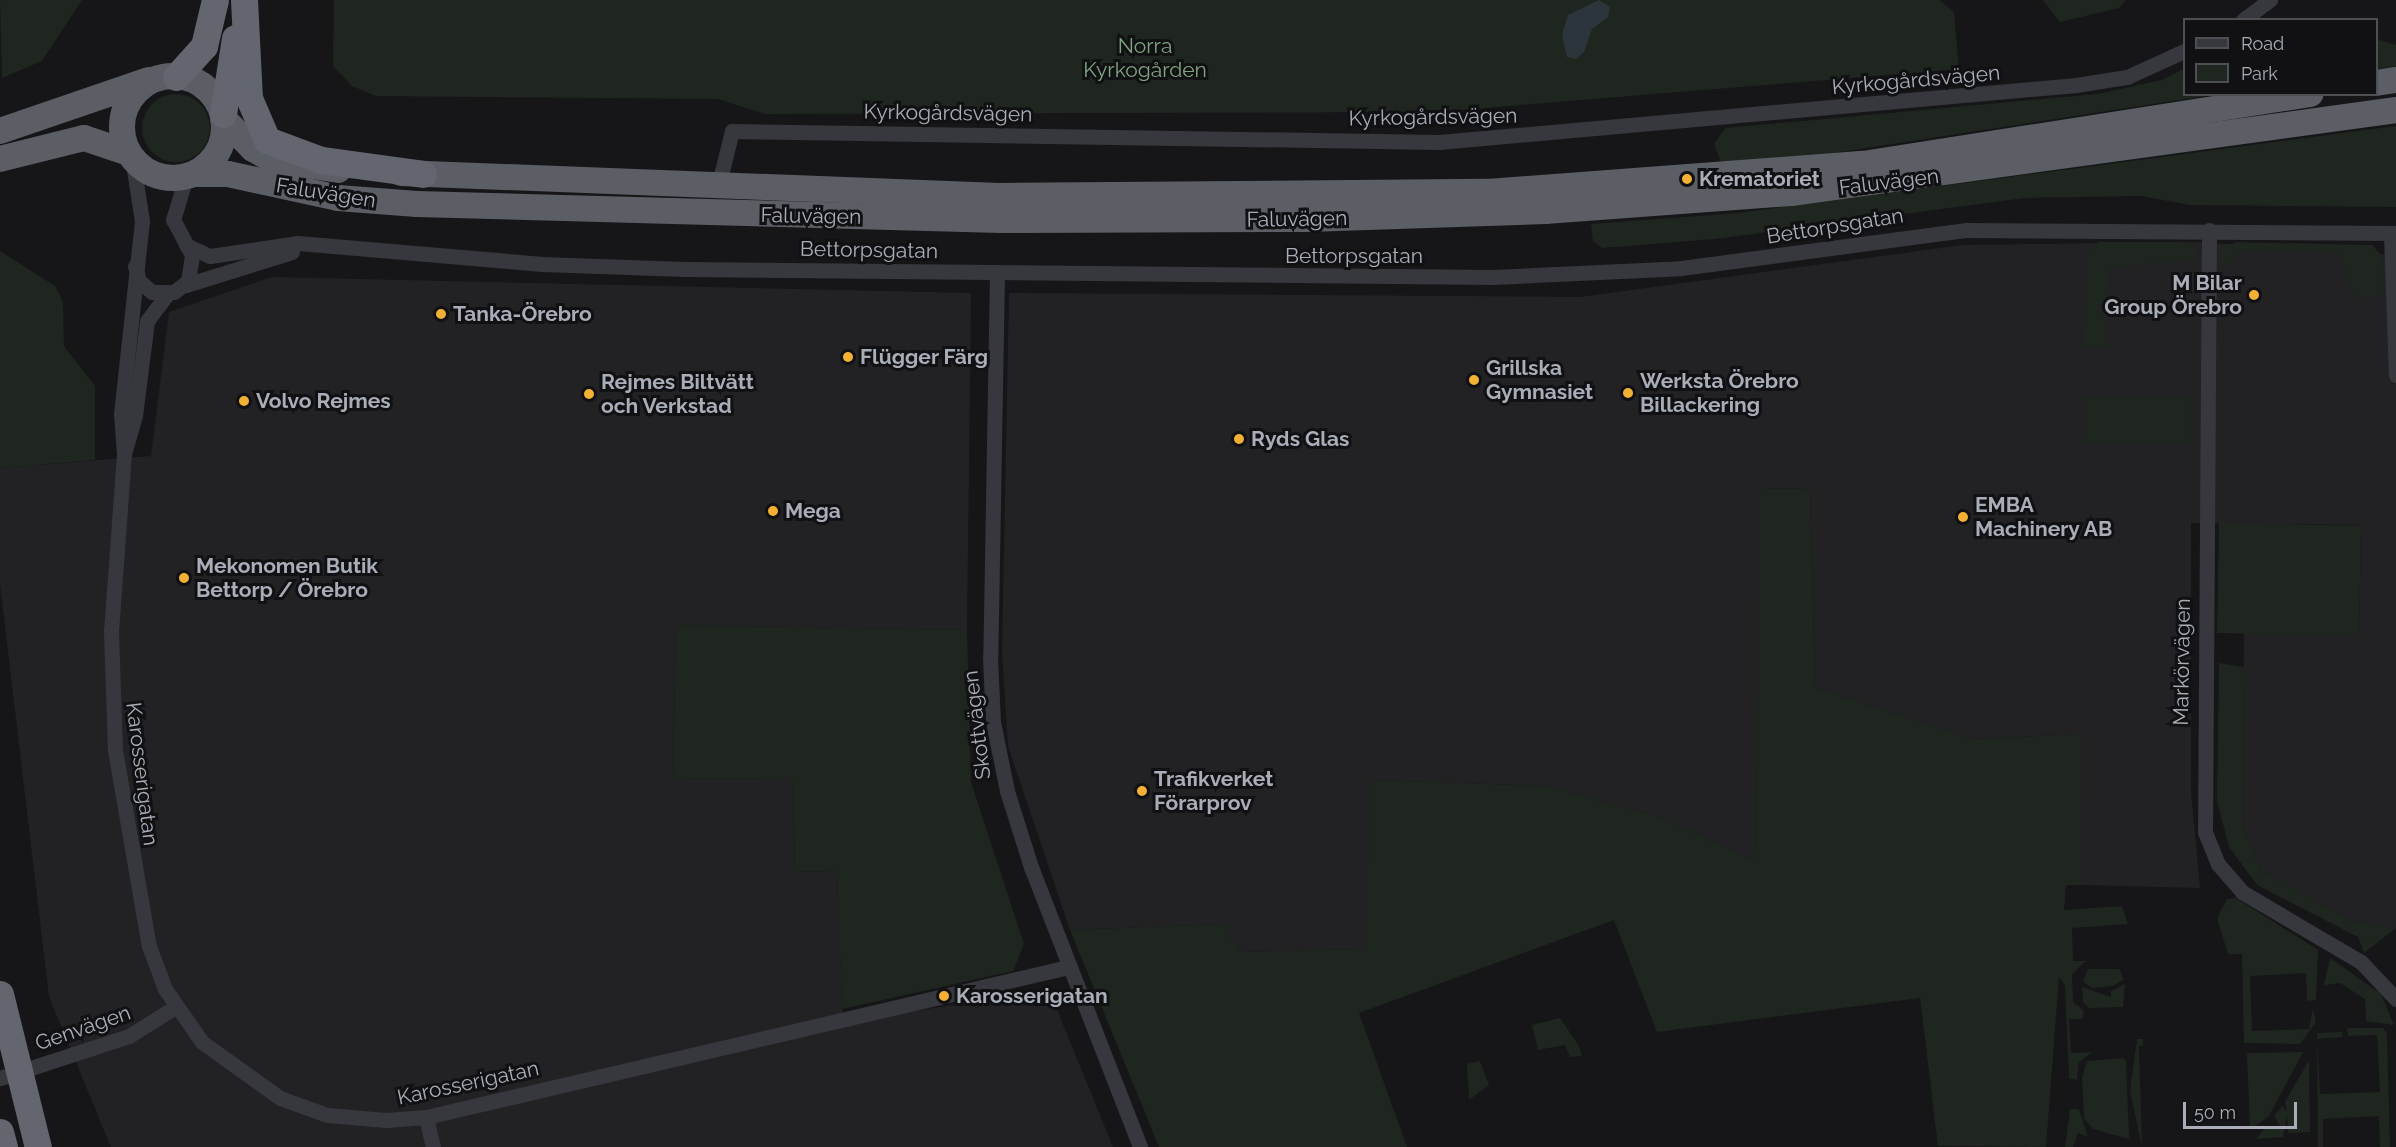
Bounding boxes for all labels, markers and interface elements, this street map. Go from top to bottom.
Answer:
legend [2183,18,2378,96]
park label: Norra Kyrkogården [1083,33,1207,83]
text: Road [2241,33,2284,54]
street label: Kyrkogårdsvägen [1831,60,2001,100]
text: Park [2241,63,2278,84]
street label: Kyrkogårdsvägen [863,99,1033,127]
street label: Kyrkogårdsvägen [1348,103,1518,131]
street label: Faluvägen [1838,163,1940,201]
place label: Krematoriet [1699,166,1820,192]
marker: Krematoriet [1680,172,1694,186]
street label: Faluvägen [274,173,378,213]
street label: Faluvägen [761,203,861,229]
street label: Bettorpsgatan [1765,203,1905,249]
street label: Faluvägen [1247,206,1347,232]
street label: Bettorpsgatan [800,236,938,264]
street label: Bettorpsgatan [1285,243,1423,269]
place label: M Bilar Group Örebro [2104,270,2242,320]
marker: M Bilar Group Örebro [2247,288,2261,302]
place label: Tanka-Örebro [453,301,592,327]
marker: Tanka-Örebro [434,307,448,321]
place label: Flügger Färg [860,344,989,370]
marker: Flügger Färg [841,350,855,364]
place label: Grillska Gymnasiet [1486,355,1593,405]
place label: Werksta Örebro Billackering [1640,368,1799,418]
place label: Rejmes Biltvätt och Verkstad [601,369,754,419]
marker: Grillska Gymnasiet [1467,373,1481,387]
marker: Werksta Örebro Billackering [1621,386,1635,400]
marker: Rejmes Biltvätt och Verkstad [582,387,596,401]
place label: Volvo Rejmes [256,388,391,414]
marker: Volvo Rejmes [237,394,251,408]
place label: Ryds Glas [1251,426,1349,452]
marker: Ryds Glas [1232,432,1246,446]
place label: EMBA Machinery AB [1975,492,2113,542]
place label: Mega [785,498,841,524]
marker: Mega [766,504,780,518]
marker: EMBA Machinery AB [1956,510,1970,524]
place label: Mekonomen Butik Bettorp / Örebro [196,553,378,603]
marker: Mekonomen Butik Bettorp / Örebro [177,571,191,585]
street label: Markörvägen [2168,598,2196,726]
street label: Skottvägen [958,669,996,781]
street label: Karosserigatan [121,701,163,847]
place label: Trafikverket Förarprov [1154,766,1273,816]
marker: Trafikverket Förarprov [1135,784,1149,798]
place label: Karosserigatan [956,983,1108,1009]
marker: Karosserigatan [937,989,951,1003]
street label: Genvägen [32,1000,134,1056]
street label: Karosserigatan [395,1056,541,1110]
scale bar [2186,1090,2300,1128]
text: 50 m [2194,1102,2236,1123]

